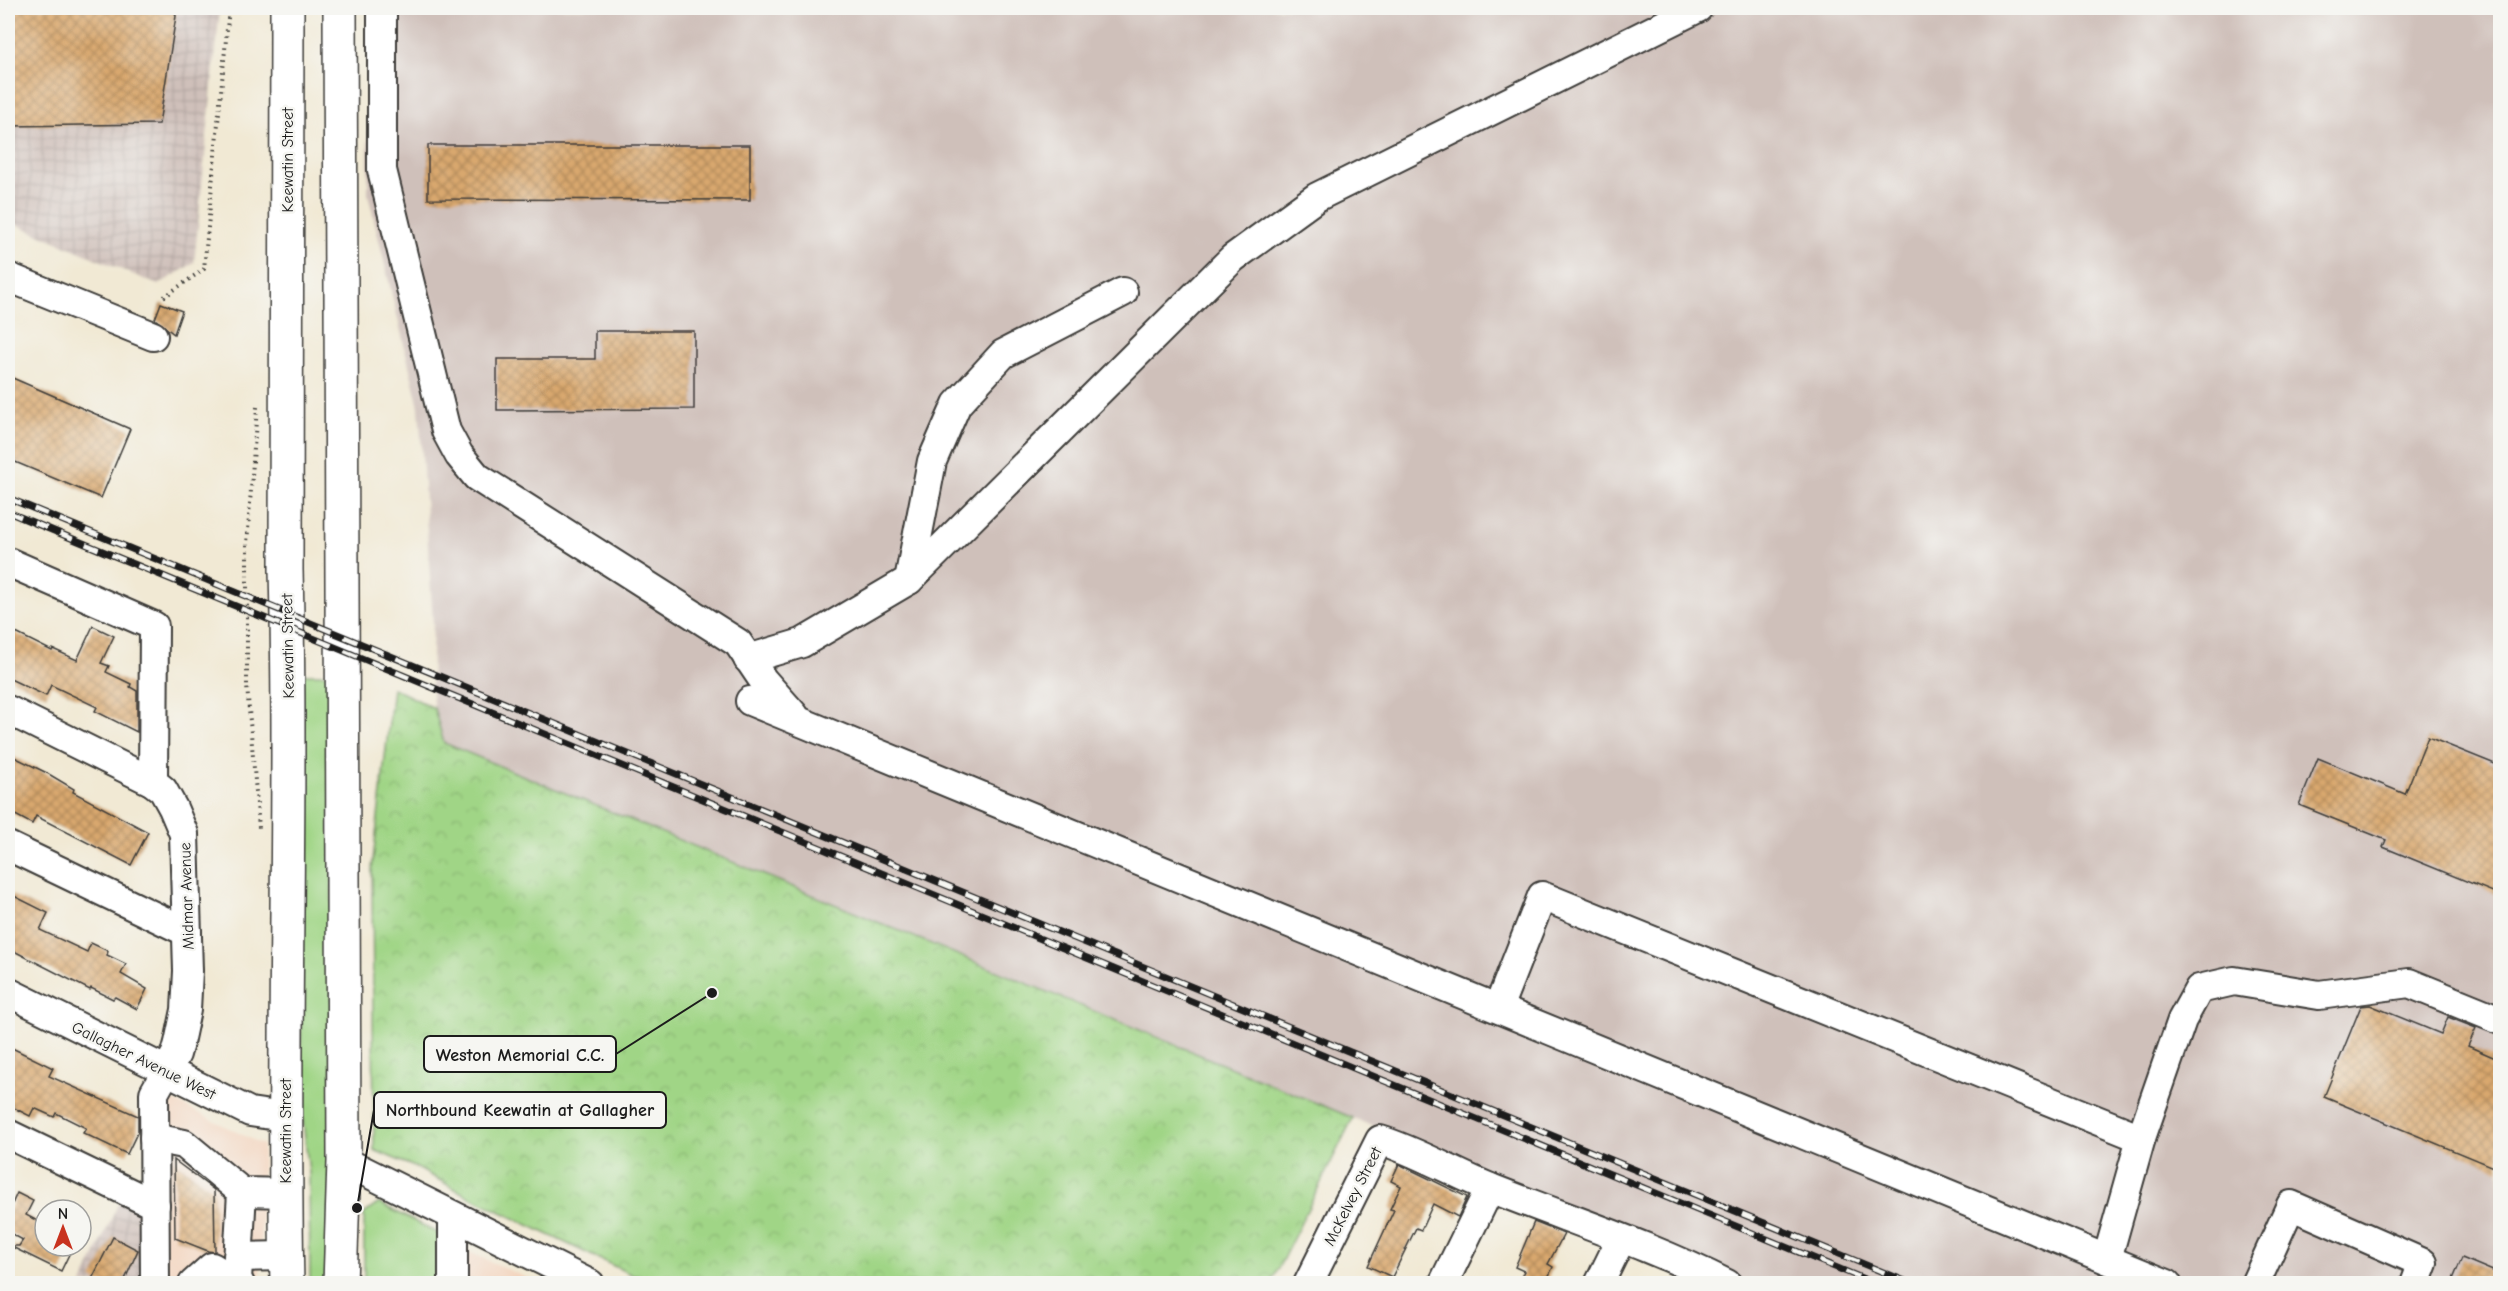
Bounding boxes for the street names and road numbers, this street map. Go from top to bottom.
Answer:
street label: Keewatin Street [279,107,297,213]
street label: Keewatin Street [278,593,298,699]
street label: Midmar Avenue [176,842,198,950]
street label: Gallagher Avenue West [69,1018,219,1104]
street label: Keewatin Street [277,1078,295,1184]
street label: McKelvey Street [1320,1144,1386,1249]

